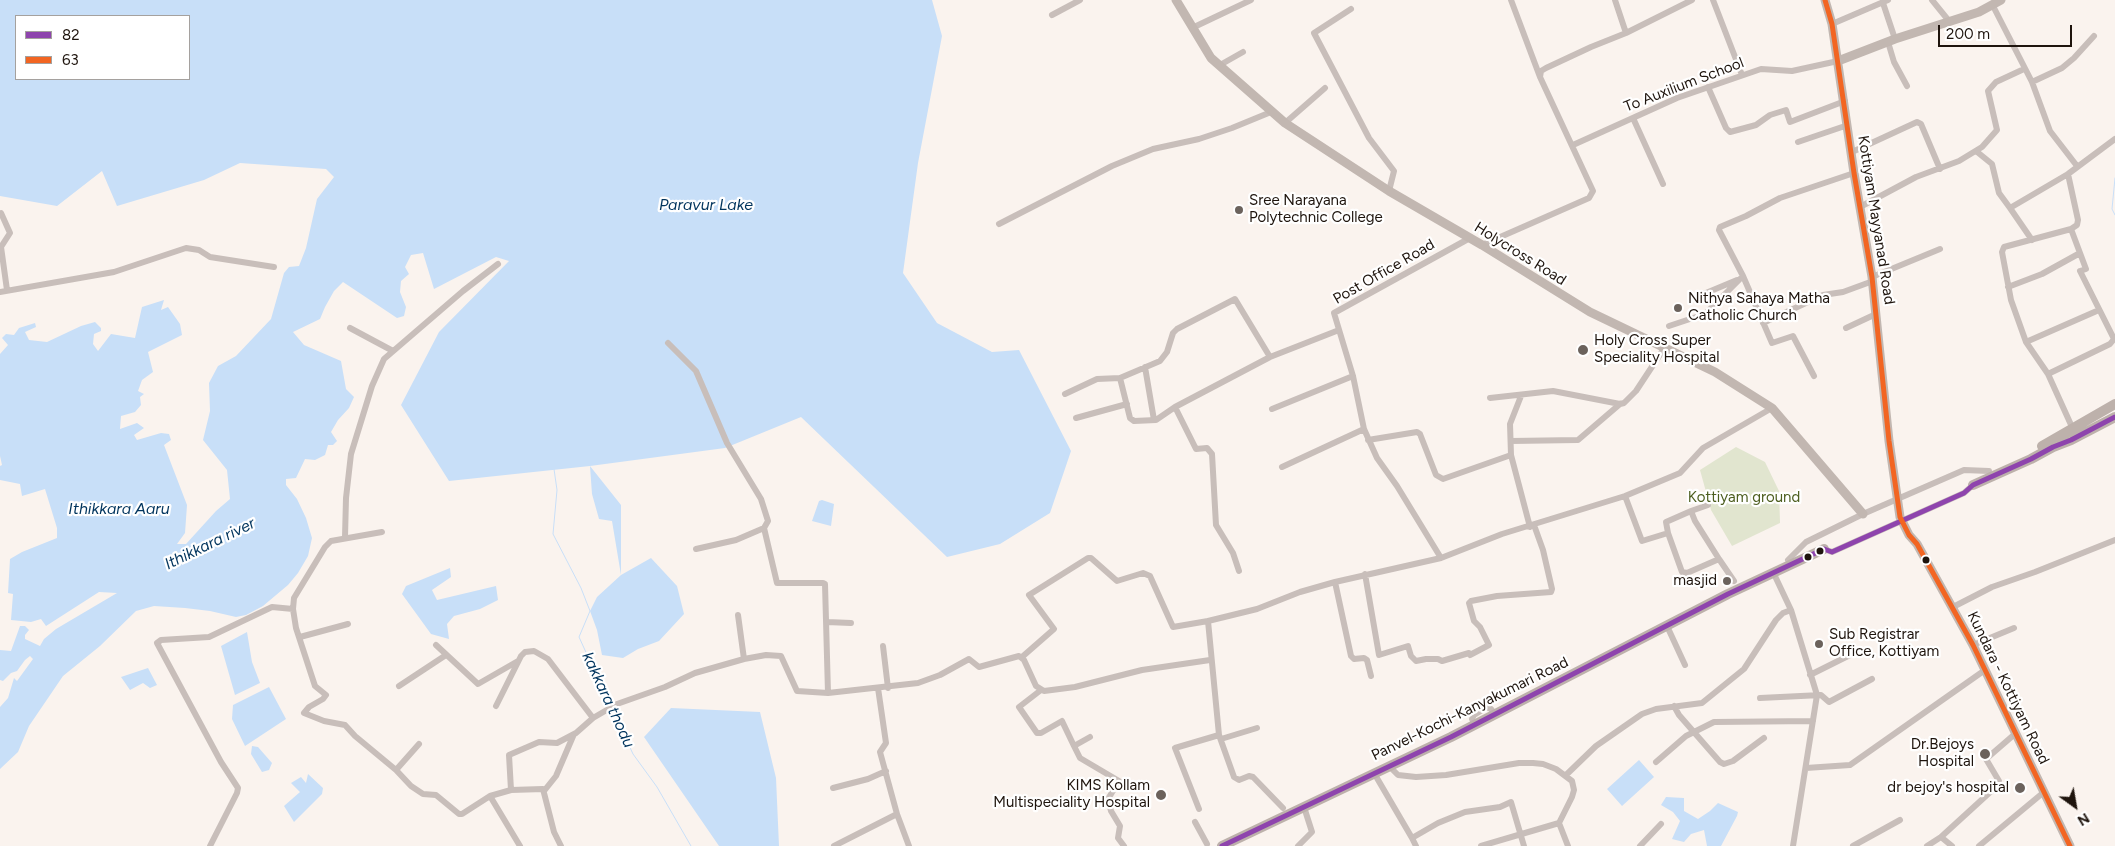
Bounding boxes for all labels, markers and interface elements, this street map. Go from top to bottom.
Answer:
legend [15,15,190,80]
scale bar [1940,15,2074,47]
text: 200 m [1946,25,1990,43]
text: 82 [62,26,80,44]
text: 63 [62,51,79,69]
street label: To Auxilium School [1622,54,1746,116]
street label: Kottiyam Mayyanad Road [1854,134,1898,306]
place label: Sree Narayana Polytechnic College [1249,192,1383,227]
water label: Paravur Lake [659,195,753,215]
marker: Sree Narayana Polytechnic College [1233,204,1245,216]
street label: Holycross Road [1471,219,1569,289]
street label: Post Office Road [1330,236,1438,308]
place label: Nithya Sahaya Matha Catholic Church [1688,290,1830,325]
marker: Nithya Sahaya Matha Catholic Church [1672,302,1684,314]
place label: Holy Cross Super Speciality Hospital [1594,332,1719,367]
marker: Holy Cross Super Speciality Hospital [1576,343,1590,357]
park label: Kottiyam ground [1688,489,1800,507]
water label: Ithikkara Aaru [68,499,170,519]
water label: Ithikkara river [162,514,258,574]
unlabelled marker [1815,546,1825,556]
unlabelled marker [1803,552,1813,562]
unlabelled marker [1921,555,1931,565]
place label: masjid [1673,572,1717,590]
marker: masjid [1721,575,1733,587]
street label: Kundara - Kottiyam Road [1963,609,2053,767]
place label: Sub Registrar Office, Kottiyam [1829,626,1939,661]
marker: Sub Registrar Office, Kottiyam [1813,638,1825,650]
water label: kakkara thodu [577,649,639,751]
street label: Panvel-Kochi-Kanyakumari Road [1369,653,1571,765]
place label: Dr.Bejoys Hospital [1911,736,1974,771]
marker: Dr.Bejoys Hospital [1978,747,1992,761]
place label: KIMS Kollam Multispeciality Hospital [993,777,1150,812]
place label: dr bejoy's hospital [1887,779,2009,797]
marker: dr bejoy's hospital [2013,781,2027,795]
north arrow [2050,781,2100,831]
marker: KIMS Kollam Multispeciality Hospital [1154,788,1168,802]
text: N [2074,809,2092,829]

